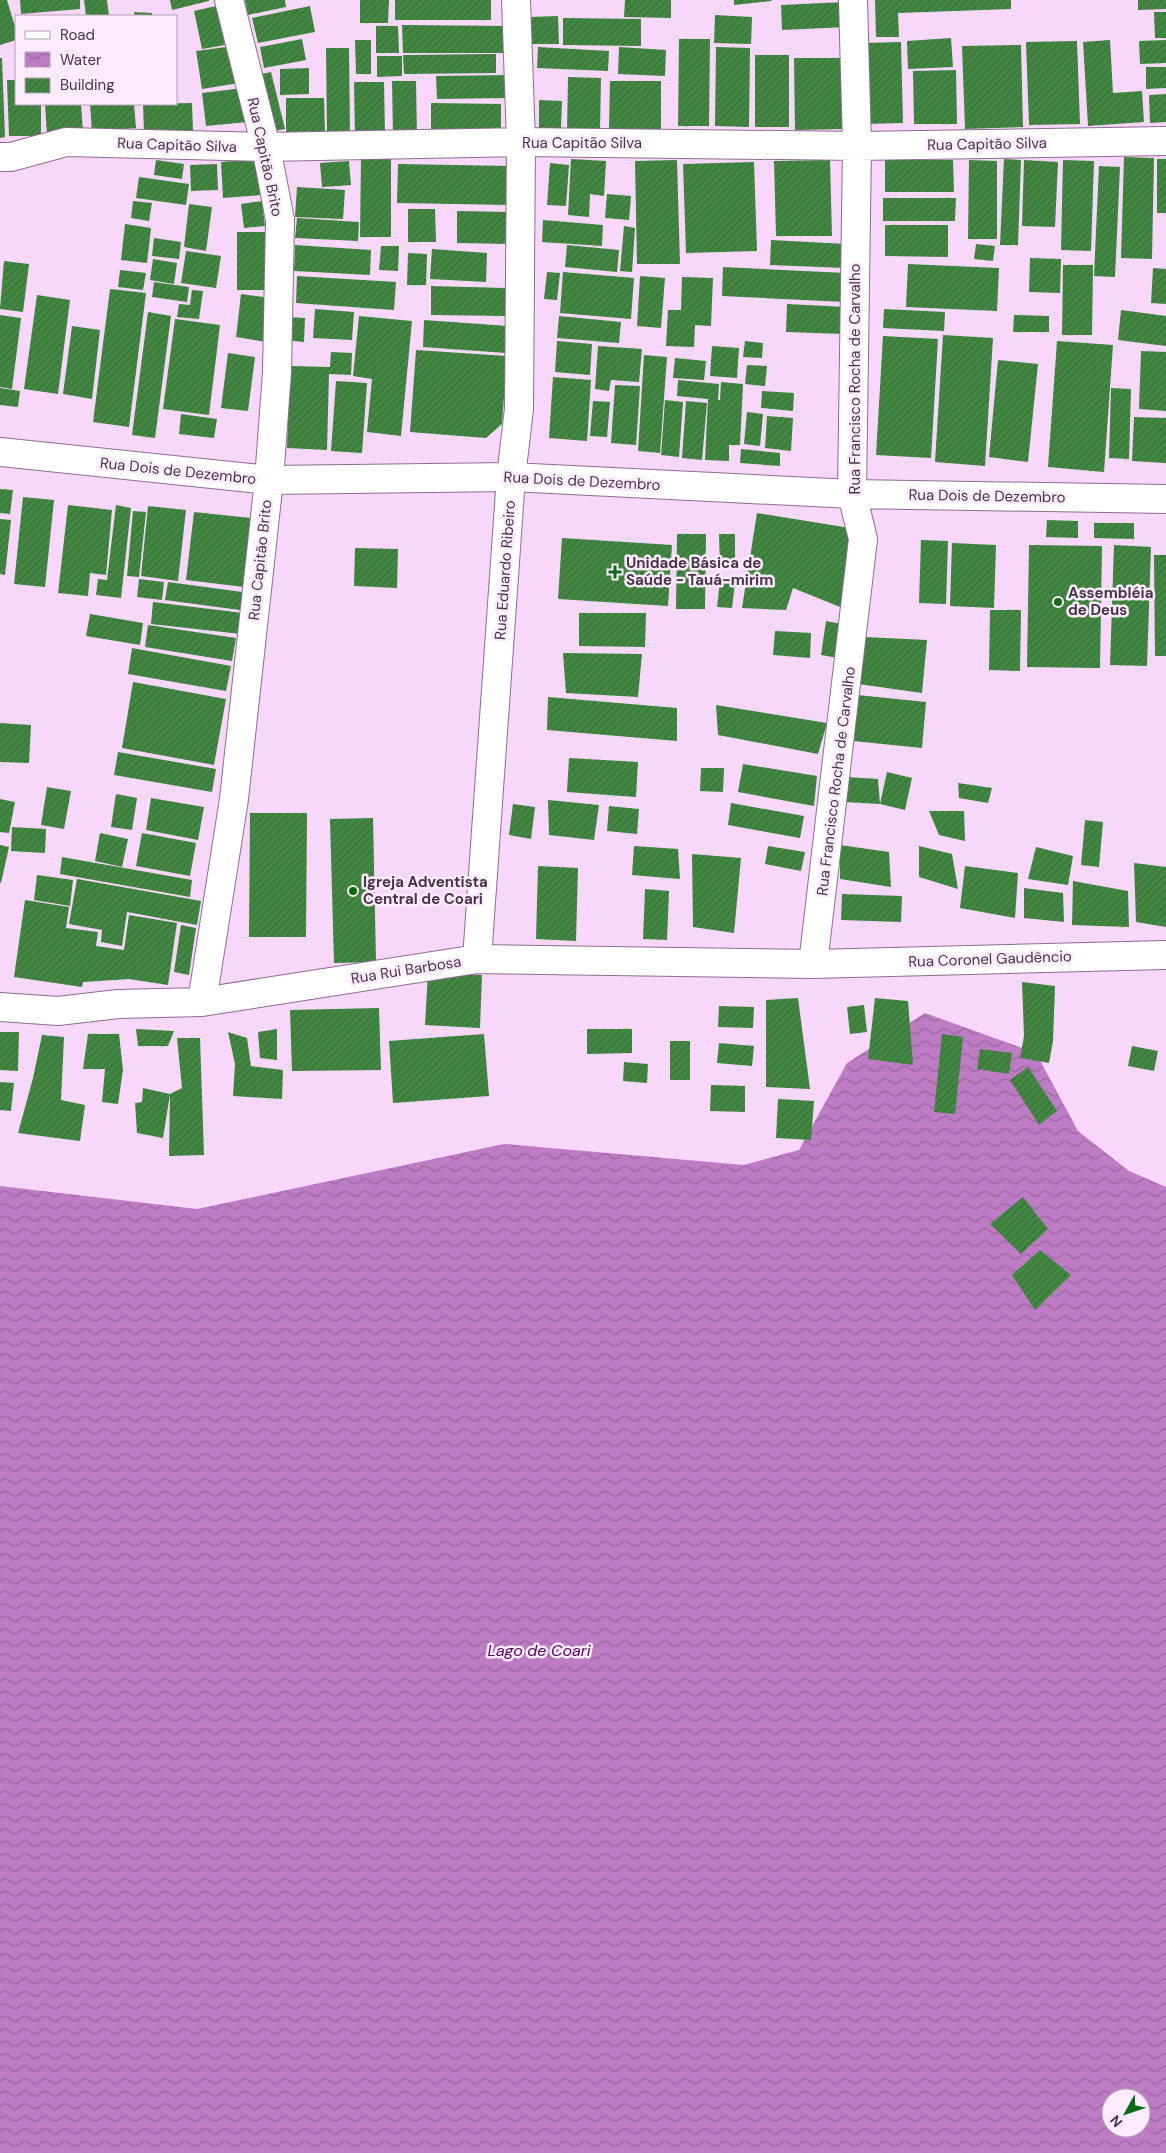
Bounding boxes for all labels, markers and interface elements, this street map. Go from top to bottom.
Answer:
legend [15,15,178,105]
text: Road [60,25,95,45]
text: Water [60,50,102,70]
text: Building [60,75,115,95]
street label: Rua Capitão Brito [243,96,287,218]
street label: Rua Capitão Silva [117,133,237,157]
street label: Rua Capitão Silva [522,133,642,153]
street label: Rua Capitão Silva [927,133,1047,155]
street label: Rua Francisco Rocha de Carvalho [845,263,865,494]
street label: Rua Dois de Dezembro [99,453,257,489]
street label: Rua Dois de Dezembro [503,467,661,495]
street label: Rua Dois de Dezembro [908,485,1066,507]
street label: Rua Capitão Brito [244,499,276,621]
street label: Rua Eduardo Ribeiro [490,499,520,641]
place label: Unidade Básica de Saúde - Tauá-mirim [626,553,773,590]
marker: Unidade Básica de Saúde - Tauá-mirim [608,565,622,579]
place label: Assembléia de Deus [1068,583,1154,620]
marker: Assembléia de Deus [1052,596,1064,608]
street label: Rua Francisco Rocha de Carvalho [812,665,860,897]
place label: Igreja Adventista Central de Coari [363,872,488,909]
marker: Igreja Adventista Central de Coari [347,885,359,897]
street label: Rua Coronel Gaudêncio [908,946,1072,972]
street label: Rua Rui Barbosa [349,951,463,989]
water label: Lago de Coari [487,1640,592,1661]
north arrow [1101,2088,1151,2138]
text: N [1106,2112,1126,2131]

